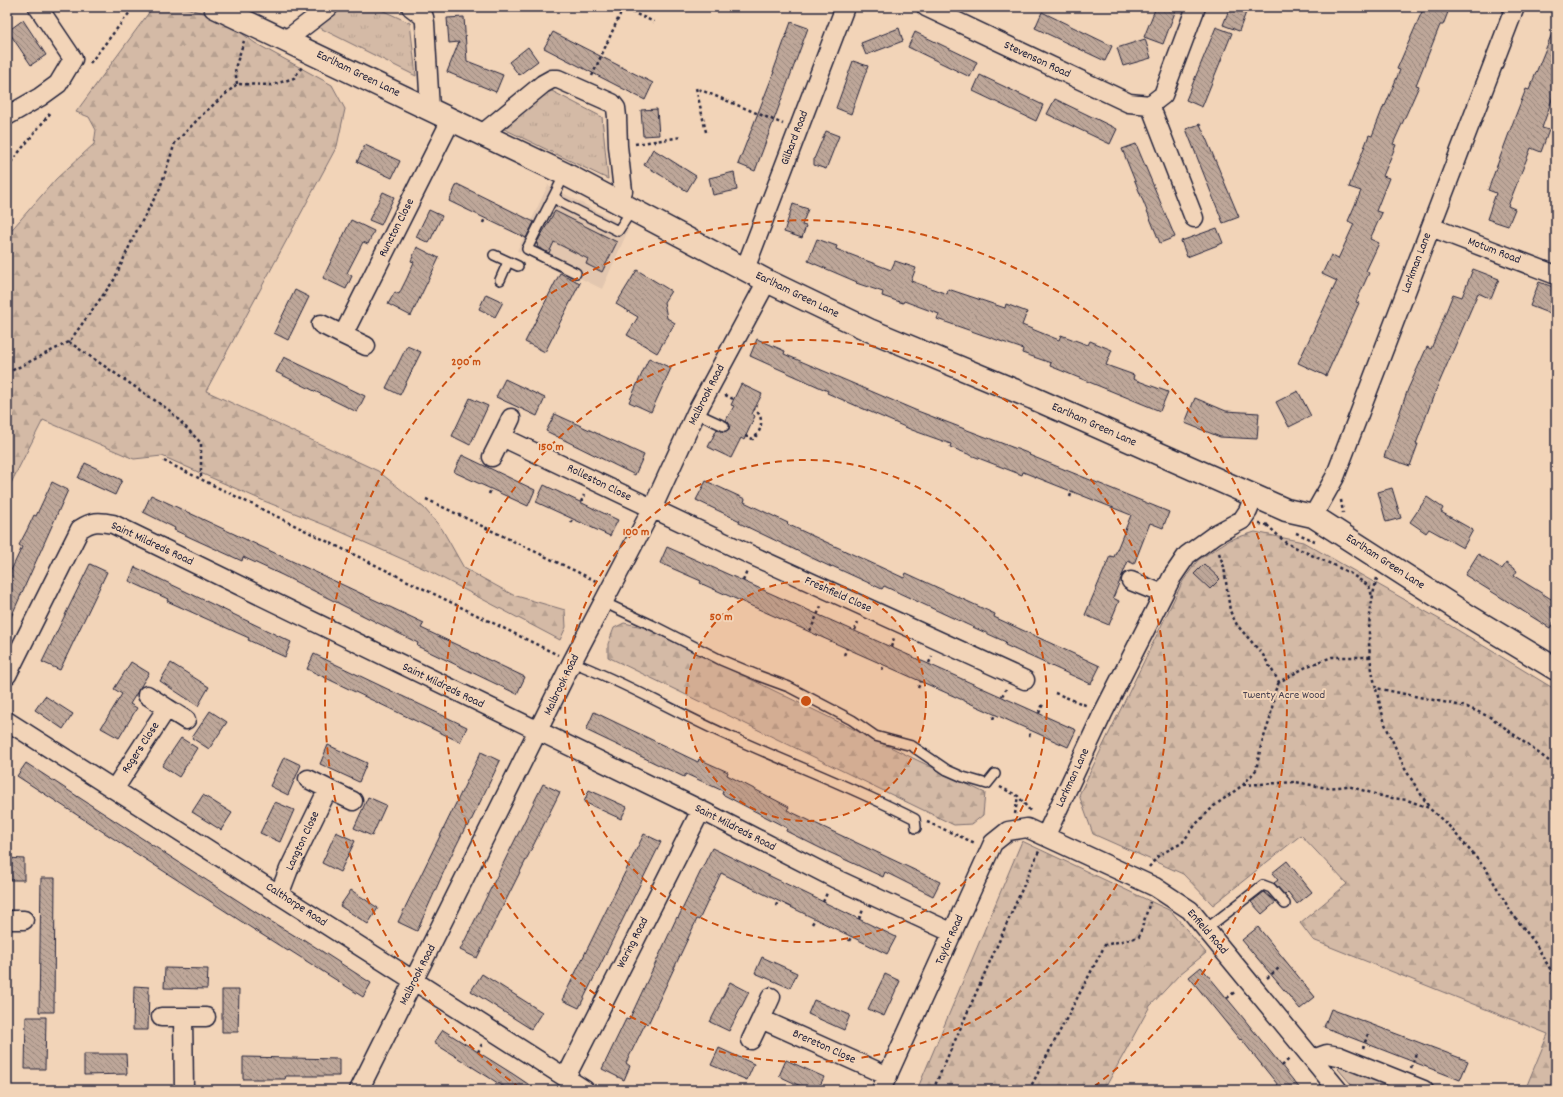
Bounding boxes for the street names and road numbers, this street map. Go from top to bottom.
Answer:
street label: Stevenson Road [1001,37,1073,83]
street label: Earlham Green Lane [313,46,403,102]
street label: Gilbard Road [777,108,813,168]
street label: Runcton Close [375,196,419,260]
street label: Larkman Lane [1398,230,1436,296]
street label: Motum Road [1465,233,1523,269]
street label: Earlham Green Lane [752,267,842,323]
street label: Malbrook Road [684,362,730,428]
street label: Earlham Green Lane [1049,399,1139,451]
street label: Rolleston Close [564,460,634,506]
street label: Saint Mildreds Road [108,517,196,571]
street label: Earlham Green Lane [1342,530,1428,594]
street label: Freshfield Close [802,573,874,617]
street label: Malbrook Road [540,652,584,718]
street label: Saint Mildreds Road [399,659,487,713]
street label: Rogers Close [118,719,164,777]
street label: Larkman Lane [1052,746,1094,810]
street label: Saint Mildreds Road [691,800,779,856]
street label: Langton Close [282,808,324,874]
street label: Calthorpe Road [262,879,330,931]
street label: Enfield Road [1182,905,1232,959]
street label: Taylor Road [931,912,969,968]
street label: Waring Road [613,915,653,971]
street label: Malbrook Road [395,942,441,1008]
street label: Brereton Close [790,1025,858,1069]

